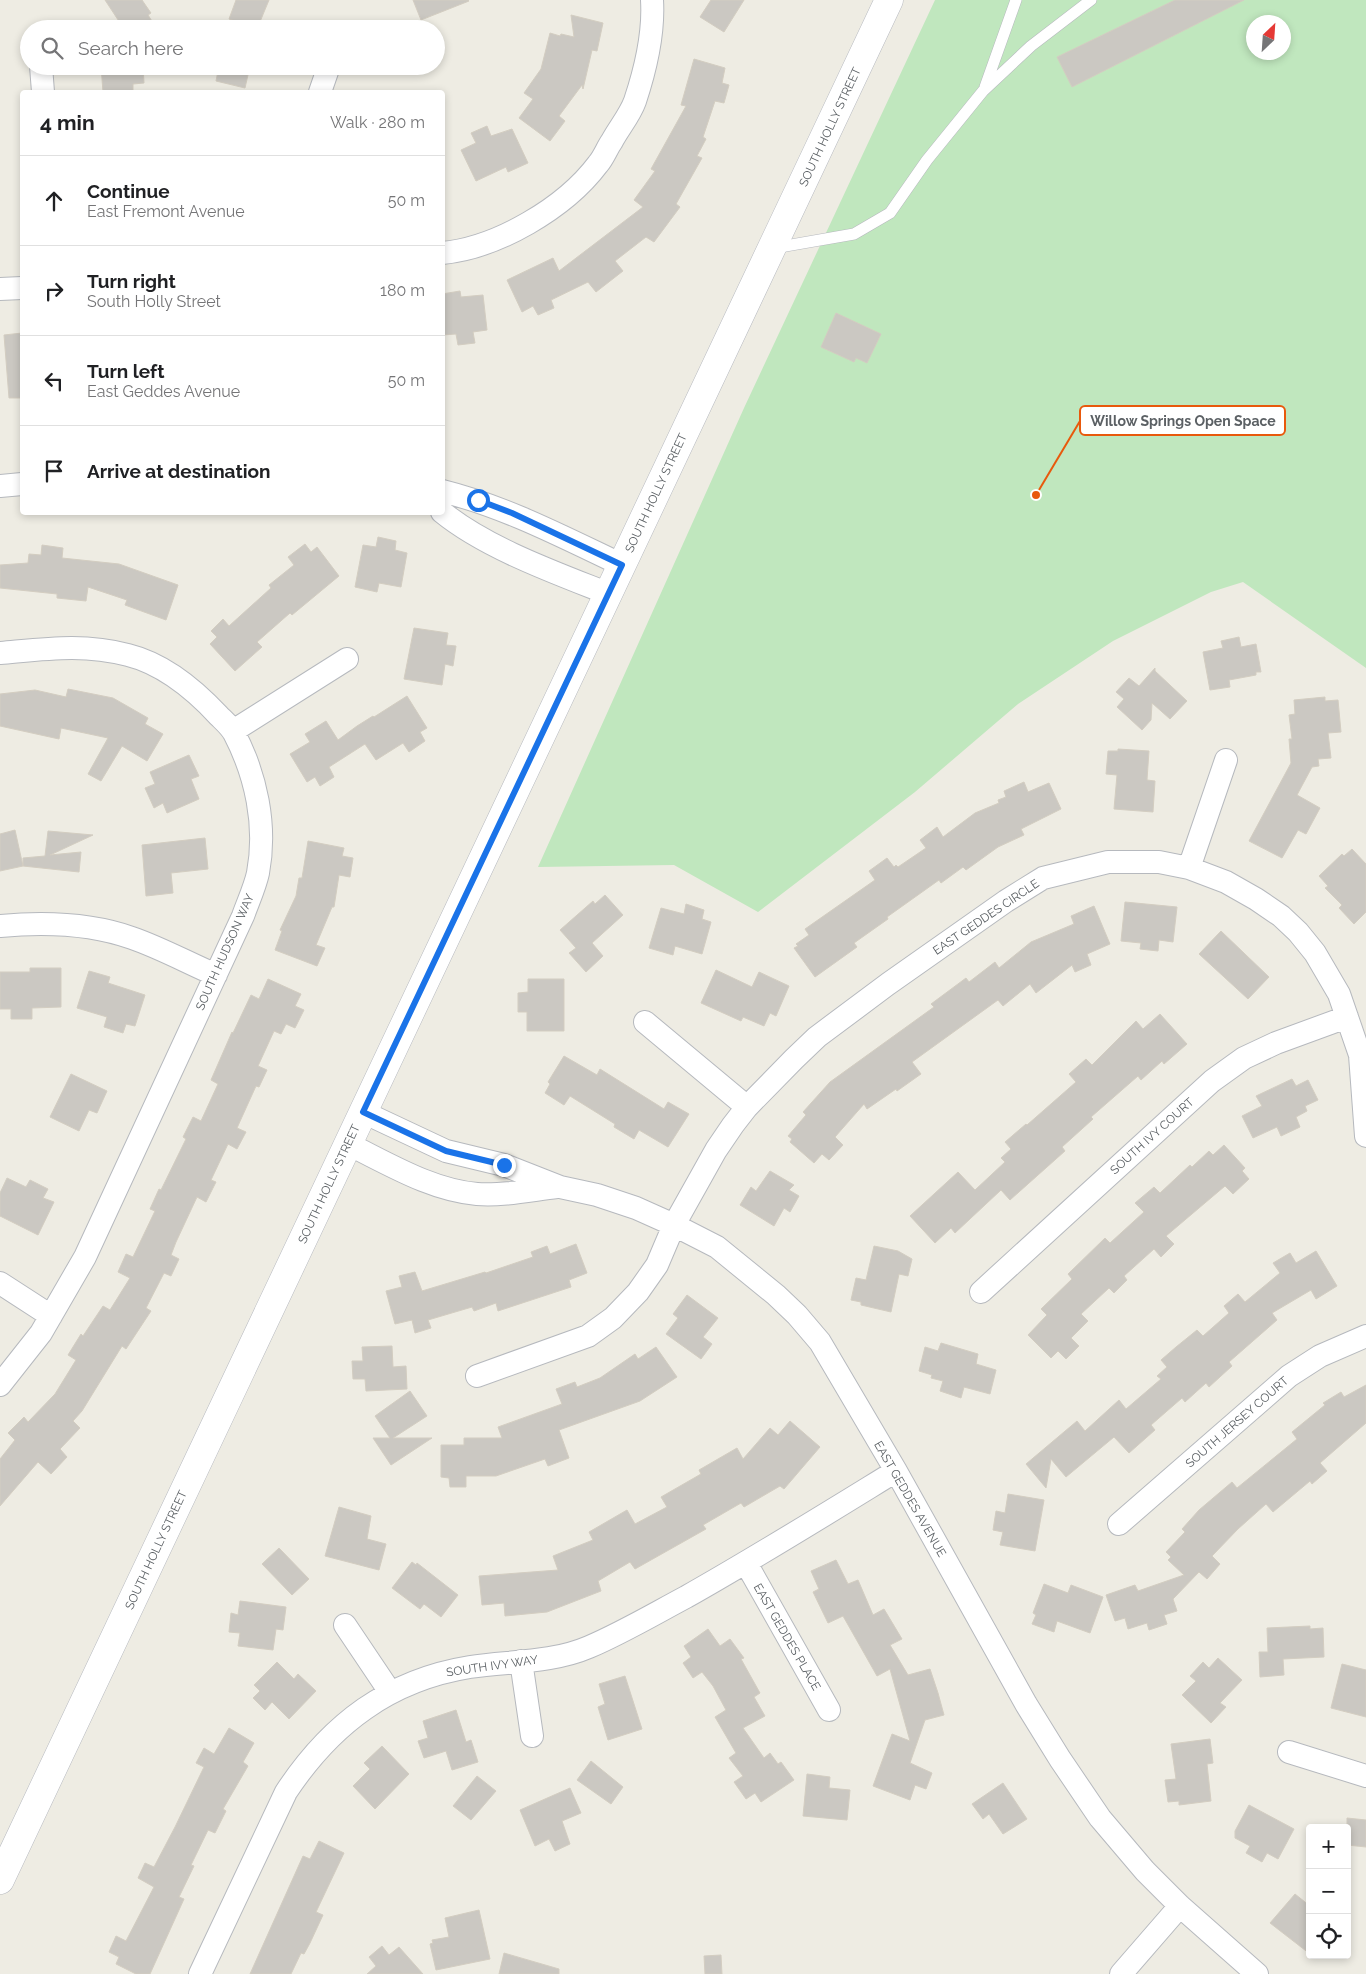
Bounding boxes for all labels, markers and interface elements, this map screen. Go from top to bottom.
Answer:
north arrow [1246,15,1291,60]
search box [20,20,445,75]
icon: search [38,34,66,62]
text: Search here [78,37,184,59]
street label: SOUTH HOLLY STREET [796,65,864,189]
text: 4 min [40,110,95,135]
text: Walk · 280 m [330,113,425,132]
text: Continue [87,180,170,202]
icon: ahead [40,187,68,215]
text: 50 m [388,191,425,210]
text: East Fremont Avenue [87,202,245,221]
text: Turn right [87,270,176,292]
icon: right [40,277,68,305]
text: 180 m [380,281,425,300]
text: South Holly Street [87,292,221,311]
text: Turn left [87,360,164,382]
icon: left [40,367,68,395]
text: 50 m [388,371,425,390]
text: East Geddes Avenue [87,382,240,401]
callout: Willow Springs Open Space [1080,406,1285,435]
text: Willow Springs Open Space [1090,413,1276,429]
street label: SOUTH HOLLY STREET [622,431,690,555]
icon: arrive [40,457,68,485]
text: Arrive at destination [87,460,271,482]
route start [467,489,490,512]
street label: EAST GEDDES CIRCLE [930,876,1042,958]
street label: SOUTH HUDSON WAY [193,891,257,1012]
street label: SOUTH IVY COURT [1107,1094,1197,1177]
street label: SOUTH HOLLY STREET [295,1122,363,1246]
route end [493,1154,516,1177]
street label: SOUTH JERSEY COURT [1183,1373,1292,1470]
street label: EAST GEDDES AVENUE [871,1439,949,1559]
street label: SOUTH HOLLY STREET [122,1488,190,1612]
street label: EAST GEDDES PLACE [751,1581,823,1693]
street label: SOUTH IVY WAY [445,1653,539,1679]
map controls [1306,1824,1351,1959]
button: + [1306,1824,1351,1869]
button: − [1306,1869,1351,1914]
button: locate [1306,1914,1351,1959]

